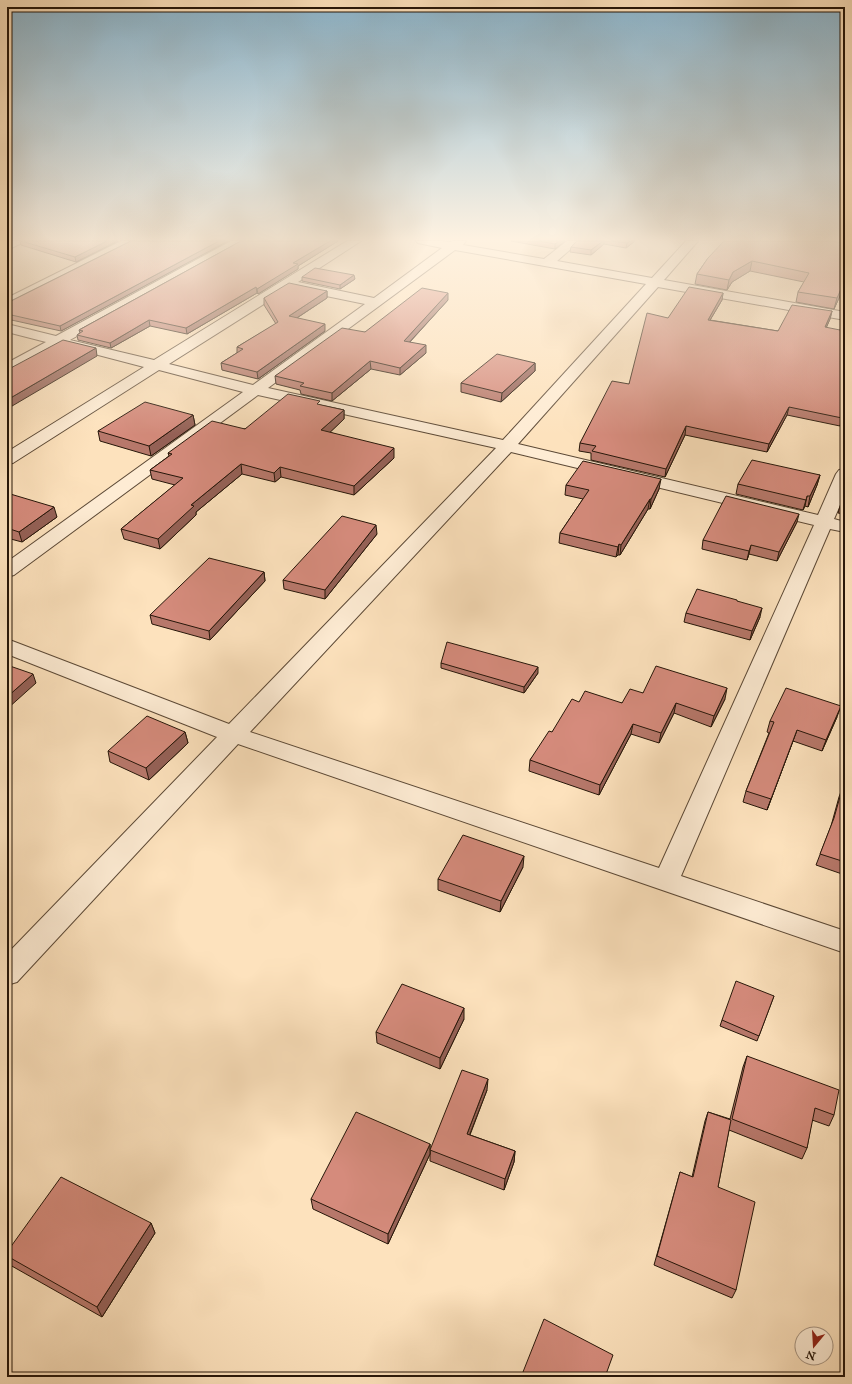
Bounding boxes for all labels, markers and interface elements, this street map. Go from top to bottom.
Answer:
north arrow [794,1326,834,1366]
text: N [804,1347,818,1363]

